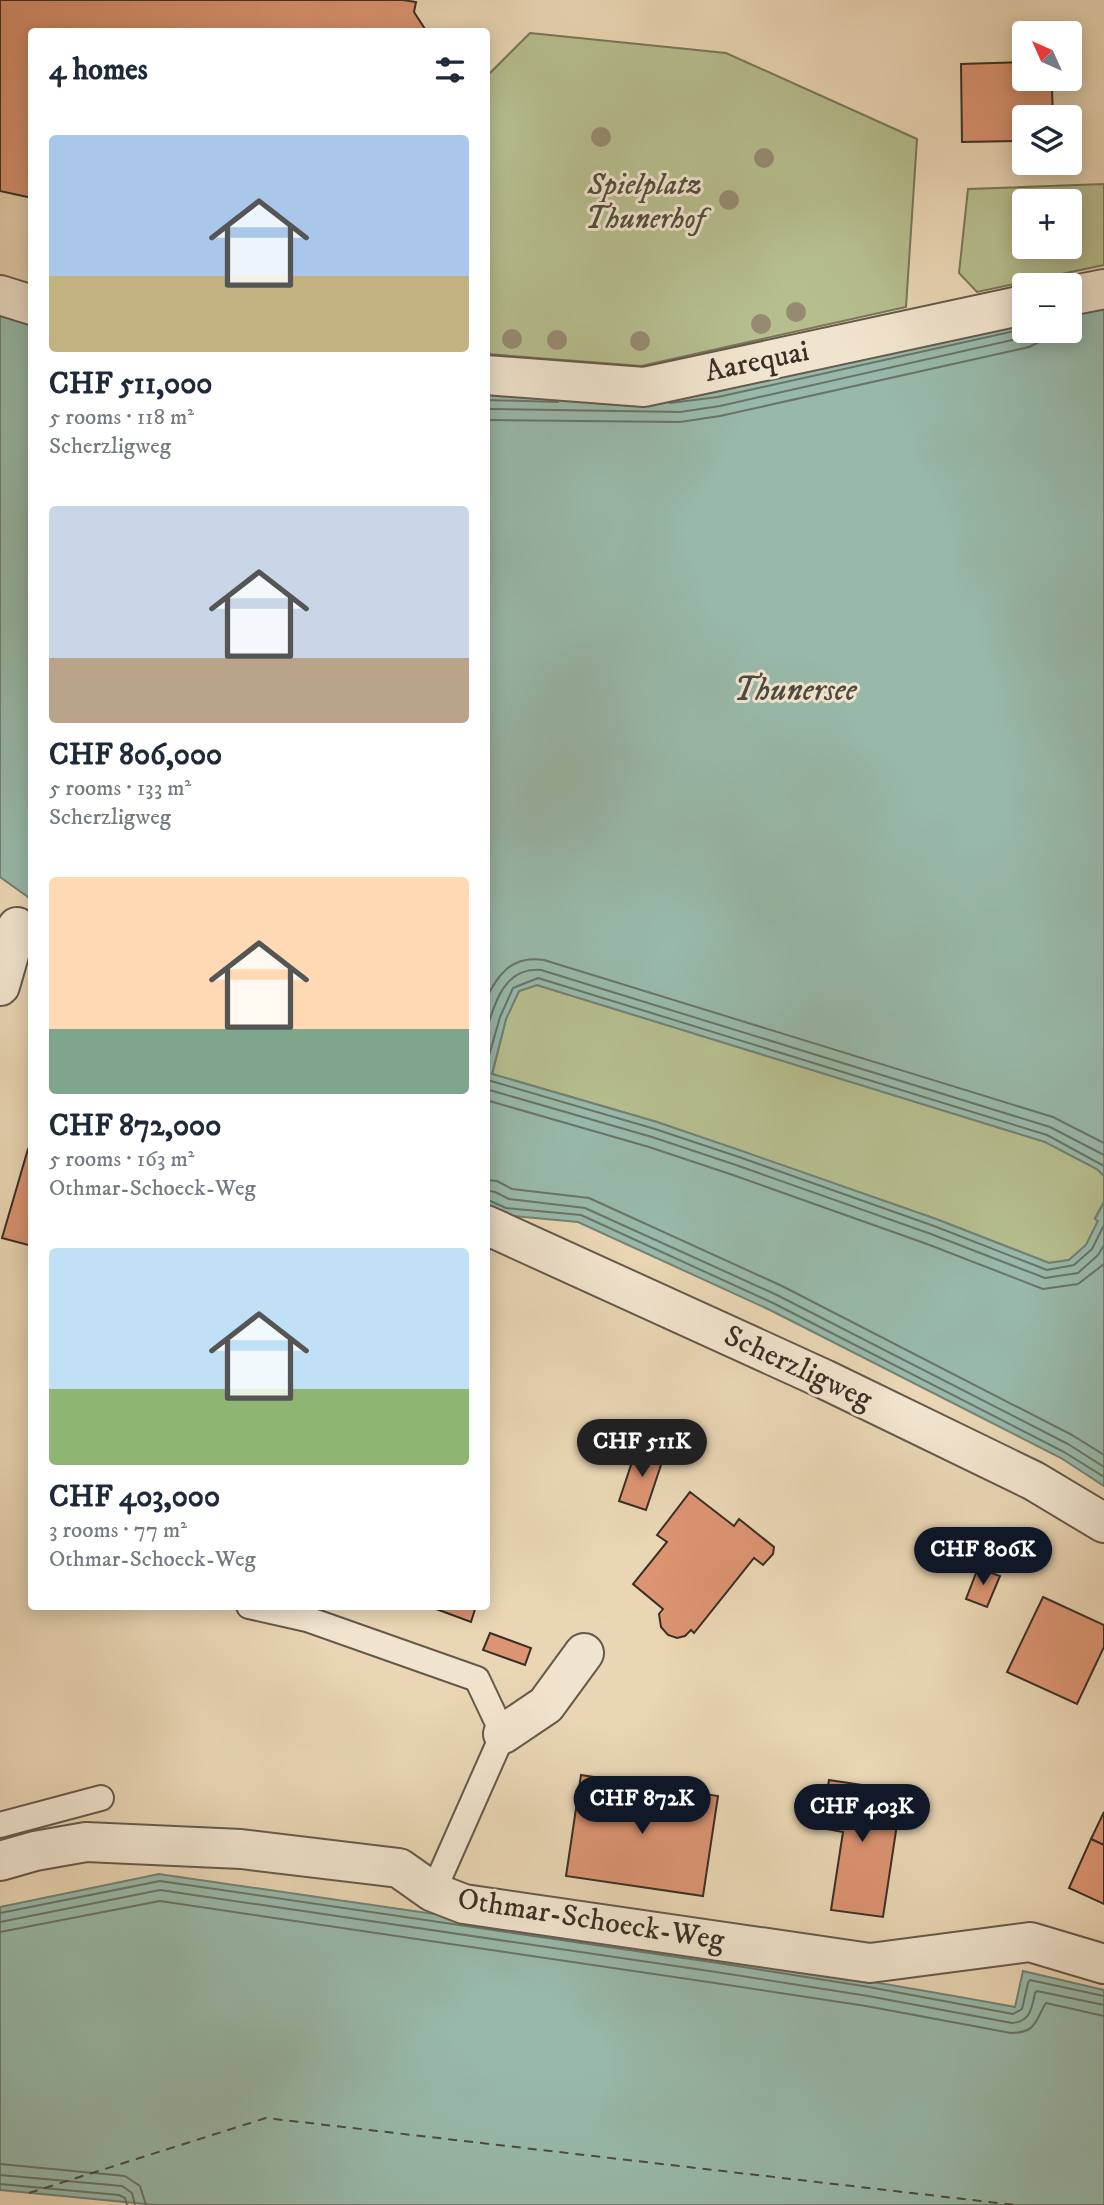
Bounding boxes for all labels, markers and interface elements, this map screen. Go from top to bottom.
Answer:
north arrow [1012,21,1082,91]
map controls [1012,21,1082,343]
icon: filters [431,51,469,89]
text: 4 homes [49,52,148,89]
button: layers [1012,105,1082,175]
park label: Spielplatz Thunerhof [585,167,712,238]
icon: home [196,180,322,306]
button: + [1012,189,1082,259]
button: − [1012,273,1082,343]
street label: Aarequai [702,333,812,391]
text: CHF 511,000 [49,366,212,403]
text: 5 rooms · 118 m² [49,403,194,432]
text: Scherzligweg [49,432,171,461]
icon: home [196,551,322,677]
water label: Thunersee [733,671,858,711]
text: CHF 806,000 [49,737,222,774]
text: 5 rooms · 133 m² [49,774,191,803]
text: Scherzligweg [49,803,171,832]
icon: home [196,922,322,1048]
text: CHF 872,000 [49,1108,221,1145]
text: 5 rooms · 163 m² [49,1145,195,1174]
text: Othmar-Schoeck-Weg [49,1174,256,1203]
icon: home [196,1293,322,1419]
street label: Scherzligweg [718,1318,878,1419]
pin: CHF 511K [570,1420,714,1479]
text: CHF 511K [593,1427,691,1456]
text: CHF 403,000 [49,1479,220,1516]
text: 3 rooms · 77 m² [49,1516,187,1545]
pin: CHF 806K [911,1528,1055,1587]
text: CHF 806K [930,1535,1036,1564]
text: Othmar-Schoeck-Weg [49,1545,256,1574]
pin: CHF 872K [570,1776,714,1836]
text: CHF 872K [590,1784,694,1813]
pin: CHF 403K [790,1784,934,1844]
text: CHF 403K [810,1792,914,1821]
street label: Othmar-Schoeck-Weg [455,1881,727,1959]

